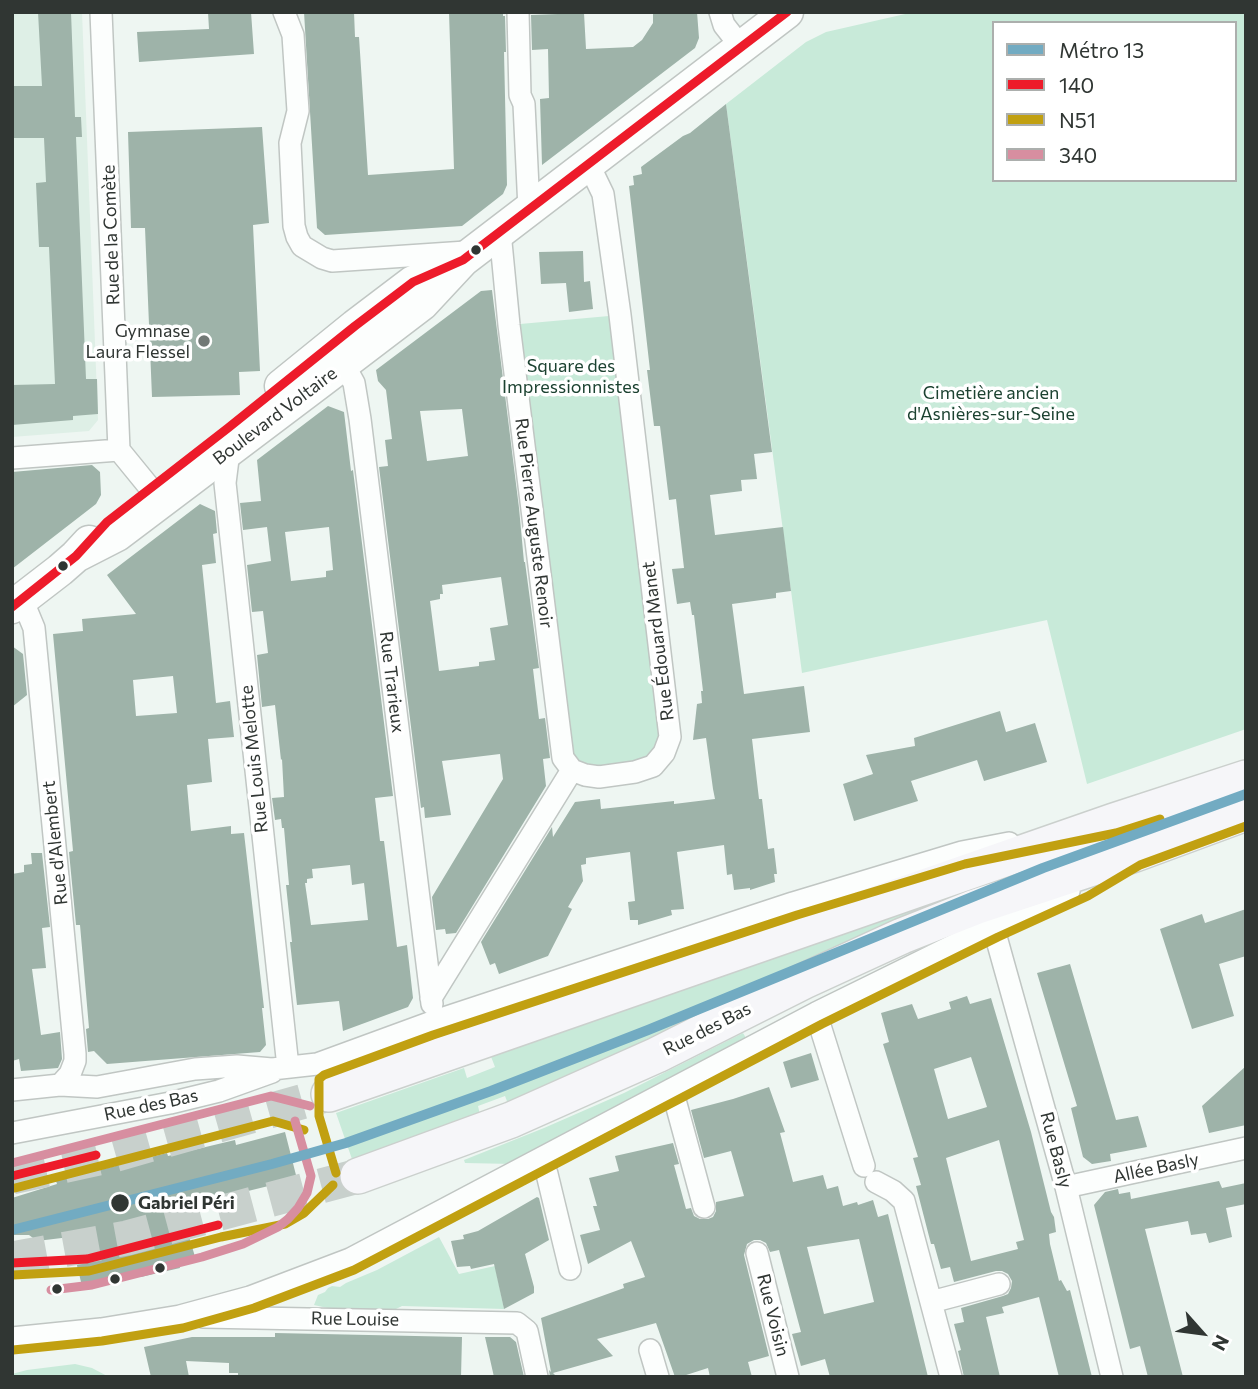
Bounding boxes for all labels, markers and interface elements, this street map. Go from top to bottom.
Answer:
legend [992,21,1237,182]
text: Métro 13 [1059,37,1144,62]
text: 140 [1059,72,1094,97]
text: N51 [1059,107,1096,132]
text: 340 [1059,142,1097,167]
street label: Rue de la Comète [98,164,124,306]
unlabelled marker [469,243,483,257]
place label: Gymnase Laura Flessel [86,320,190,362]
marker: Gymnase Laura Flessel [196,333,212,349]
park label: Square des Impressionnistes [502,355,640,398]
street label: Boulevard Voltaire [209,362,341,470]
park label: Cimetière ancien d'Asnières-sur-Seine [907,382,1075,424]
street label: Rue Pierre Auguste Renoir [510,417,558,629]
unlabelled marker [56,559,70,573]
street label: Rue Édouard Manet [638,560,678,722]
street label: Rue Trarieux [375,630,409,734]
street label: Rue Louis Melotte [236,684,272,834]
street label: Rue d'Alembert [38,780,72,906]
street label: Rue des Bas [659,998,755,1060]
street label: Rue des Bas [102,1084,200,1126]
street label: Rue Basly [1035,1110,1077,1190]
street label: Allée Basly [1111,1148,1201,1188]
marker: Gabriel Péri [109,1192,131,1214]
place label: Gabriel Péri [138,1192,235,1214]
unlabelled marker [153,1261,167,1275]
street label: Rue Voisin [752,1271,794,1359]
unlabelled marker [108,1272,122,1286]
unlabelled marker [50,1282,64,1296]
north arrow [1167,1298,1237,1368]
street label: Rue Louise [311,1307,399,1331]
text: N [1207,1331,1234,1355]

